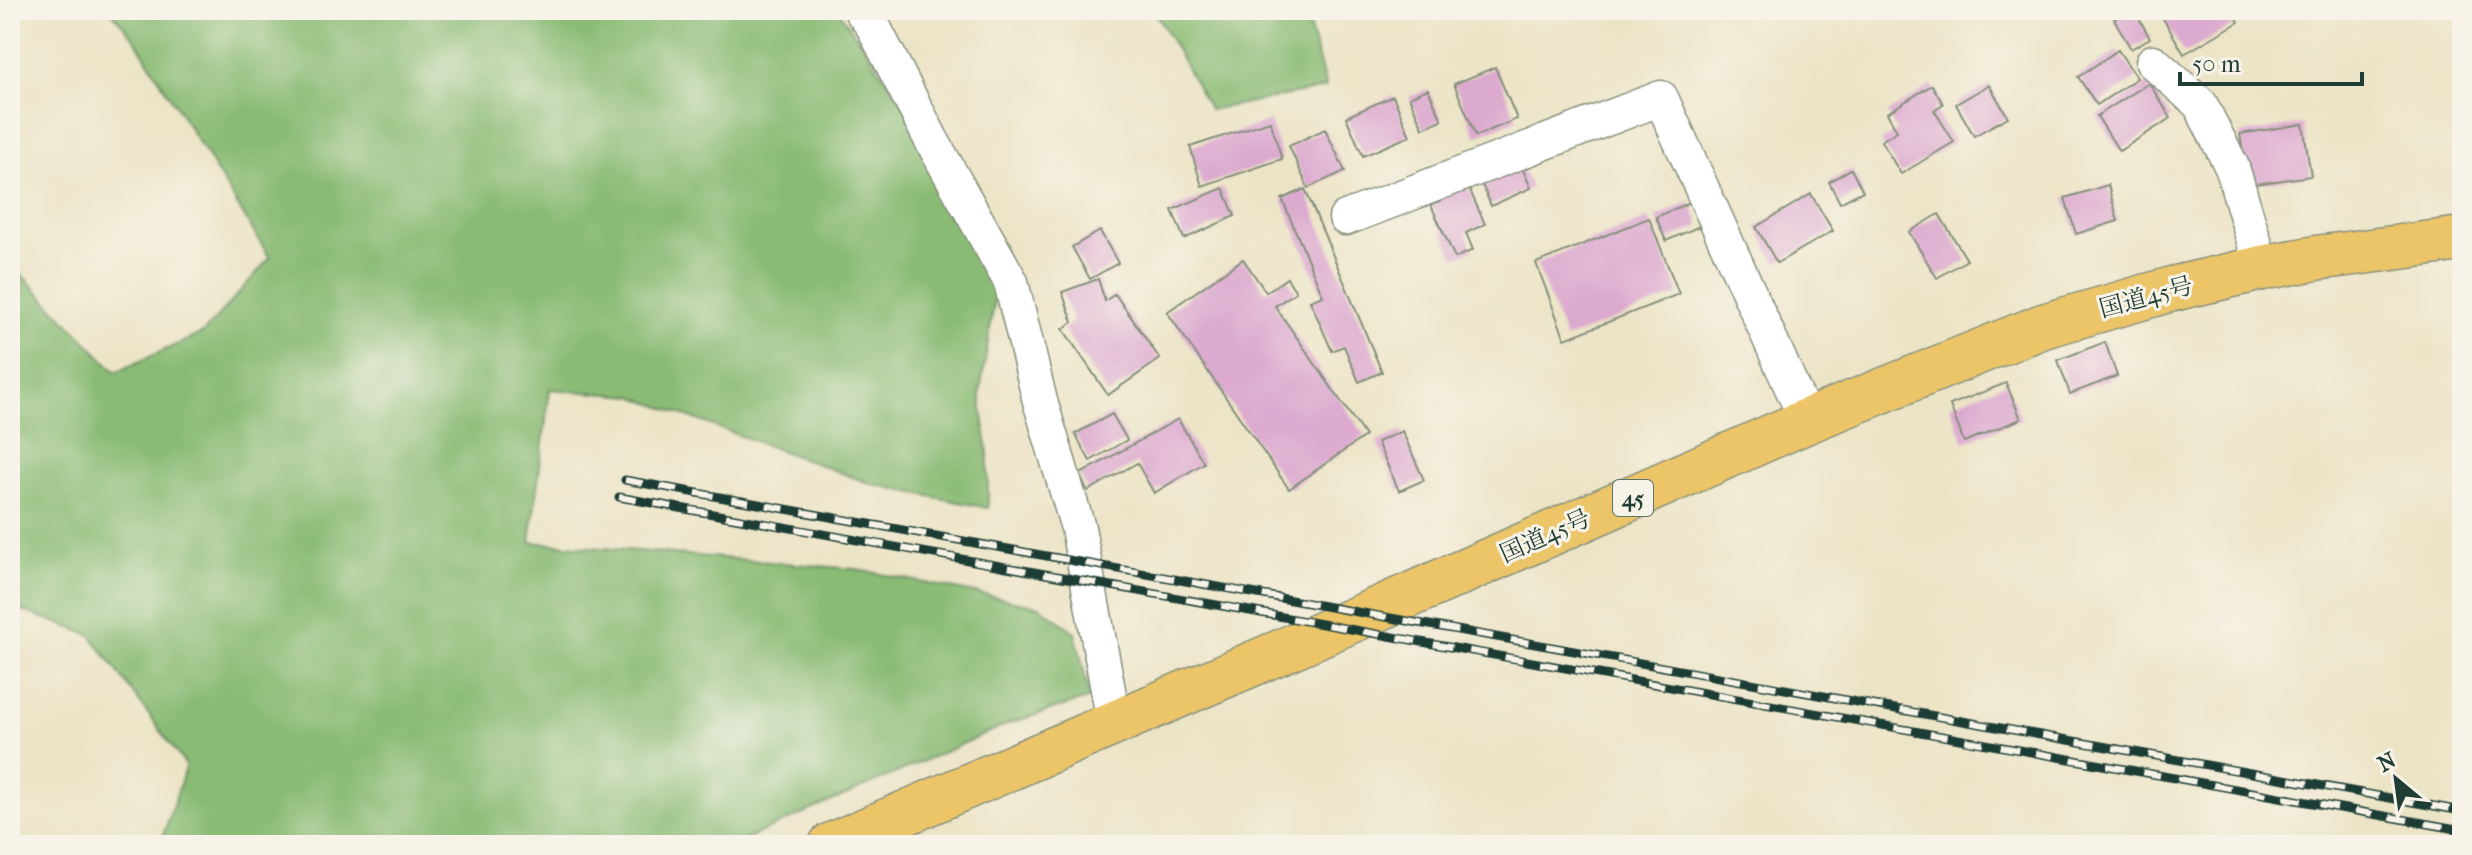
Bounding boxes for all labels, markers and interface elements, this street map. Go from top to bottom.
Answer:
scale bar [2180,36,2362,86]
text: 50 m [2192,50,2241,78]
street label: 国道45号 [2096,271,2196,323]
road number: 45 [1613,480,1653,516]
street label: 国道45号 [1495,504,1595,568]
north arrow [2356,739,2436,819]
text: N [2373,747,2401,778]

